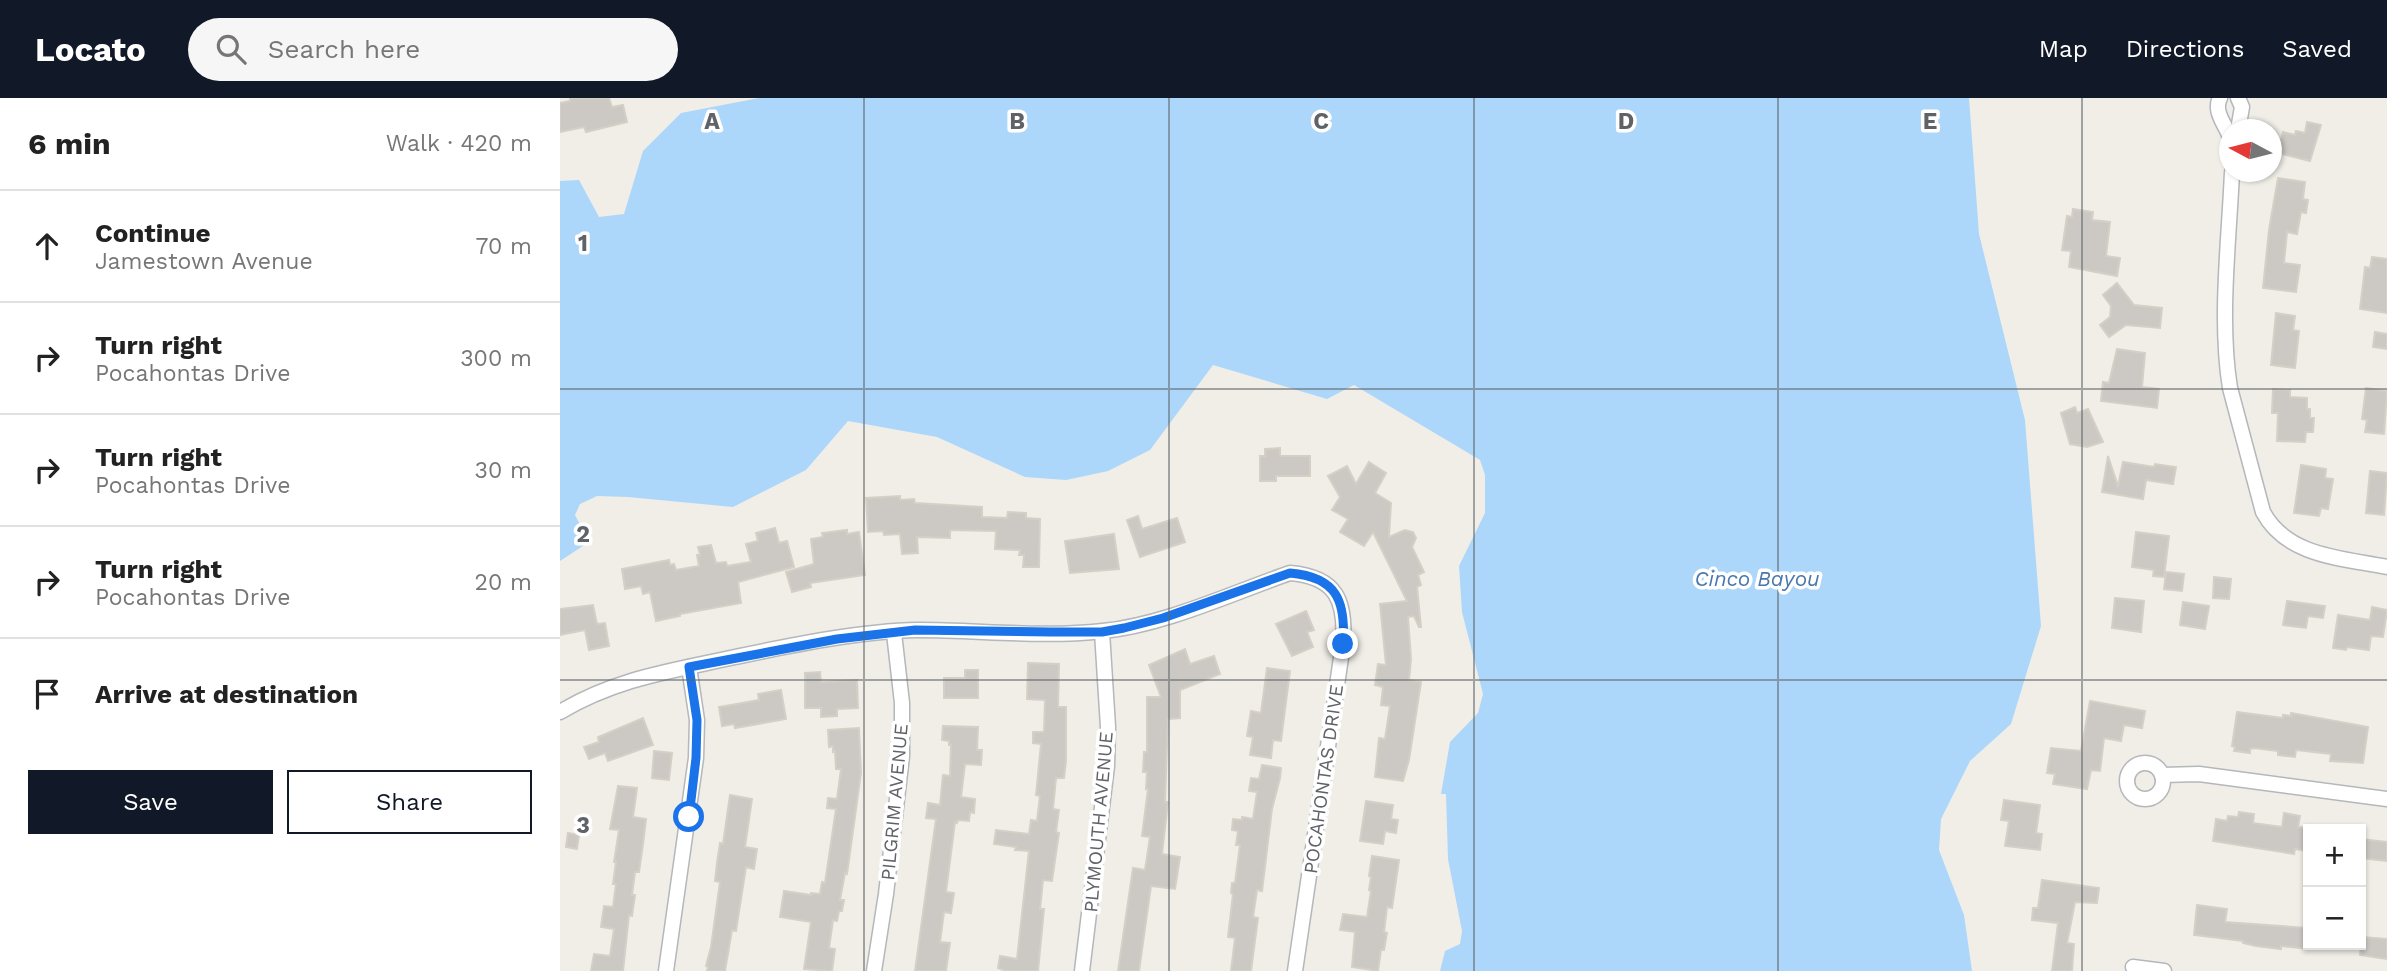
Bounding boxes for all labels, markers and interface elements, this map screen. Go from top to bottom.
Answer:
search box [188,18,678,81]
text: Locato [35,30,146,69]
icon: search [212,30,250,68]
text: Search here [268,34,420,64]
text: Map [2039,35,2088,63]
text: Directions [2126,35,2244,63]
text: Saved [2282,35,2352,63]
text: A [704,108,720,135]
text: B [1009,108,1025,135]
text: C [1313,108,1329,135]
text: D [1618,108,1634,135]
text: E [1923,108,1937,135]
north arrow [2219,119,2282,182]
text: 6 min [28,126,111,161]
text: Walk · 420 m [386,130,532,157]
text: Continue [95,218,211,248]
icon: ahead [28,227,66,265]
text: 1 [578,230,588,257]
text: 70 m [475,233,532,260]
text: Jamestown Avenue [95,248,313,275]
text: Turn right [95,330,222,360]
icon: right [28,339,66,377]
text: 300 m [460,345,532,372]
text: Pocahontas Drive [95,360,290,387]
text: Turn right [95,442,222,472]
icon: right [28,451,66,489]
text: 30 m [475,457,532,484]
text: Pocahontas Drive [95,472,290,499]
text: 2 [576,521,590,548]
text: Turn right [95,554,222,584]
icon: right [28,563,66,601]
water label: Cinco Bayou [1694,566,1820,591]
text: 20 m [475,569,532,596]
text: Pocahontas Drive [95,584,290,611]
route end [1327,628,1358,659]
icon: arrive [28,675,66,713]
text: Arrive at destination [95,679,358,709]
street label: POCAHONTAS DRIVE [1299,683,1348,875]
street label: PILGRIM AVENUE [876,723,913,881]
street label: PLYMOUTH AVENUE [1079,731,1118,914]
button: Save [28,770,273,834]
button: Share [287,770,532,834]
route start [673,801,704,832]
text: 3 [576,812,590,839]
map controls [2303,824,2366,950]
button: + [2303,824,2366,887]
button: − [2303,887,2366,950]

